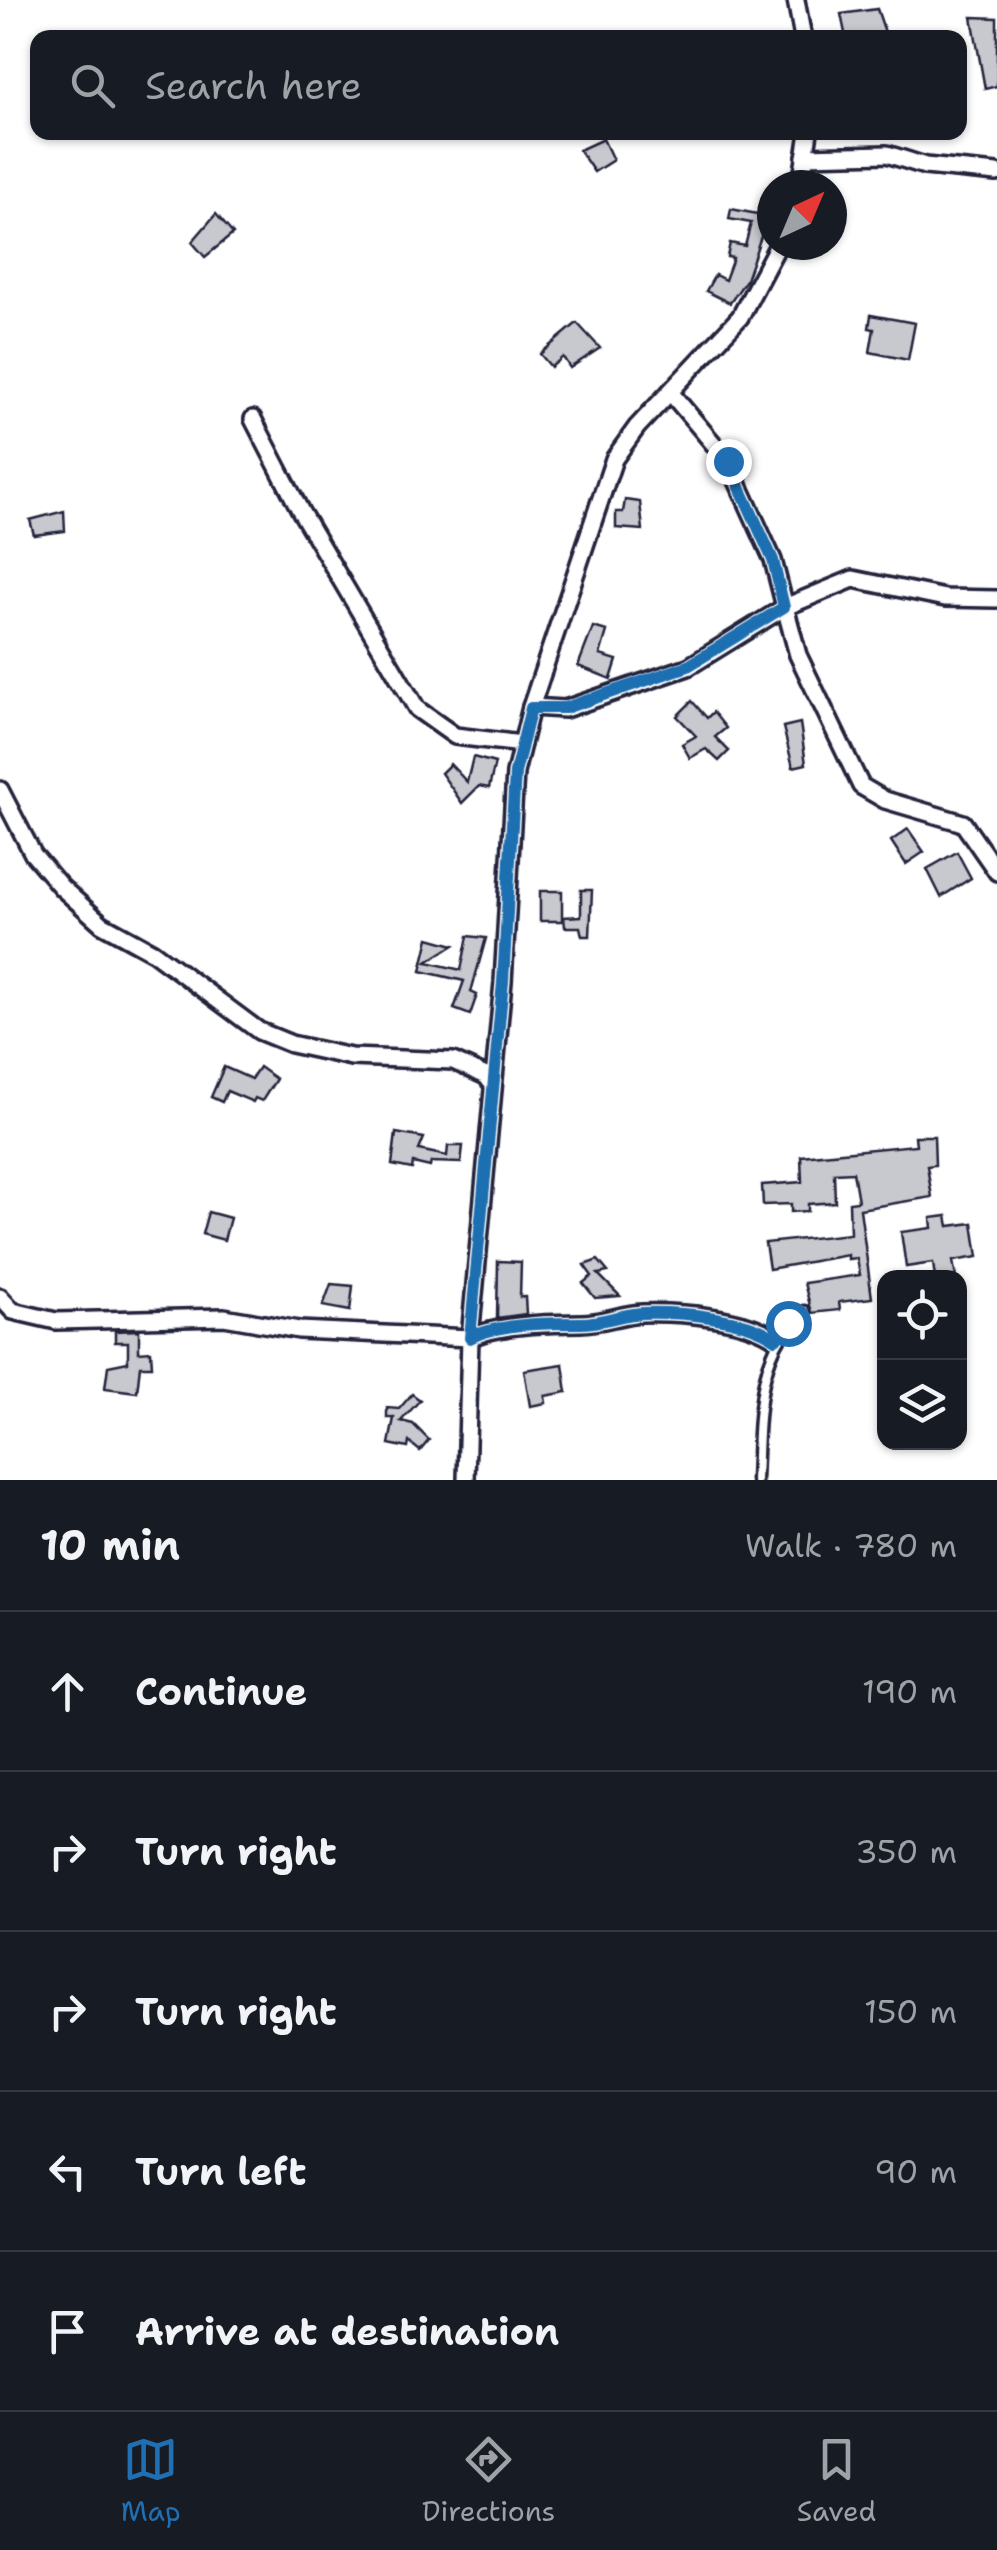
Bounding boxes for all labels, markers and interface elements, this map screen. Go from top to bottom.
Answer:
search box [30,30,967,140]
icon: search [65,58,120,113]
text: Search here [145,60,362,111]
north arrow [757,170,847,260]
route end [706,439,752,485]
map controls [877,1270,967,1450]
button: locate [877,1270,967,1360]
route start [766,1301,812,1347]
button: layers [877,1360,967,1450]
text: 10 min [40,1517,180,1573]
text: Walk · 780 m [745,1524,957,1567]
icon: ahead [40,1664,95,1719]
text: Continue [135,1666,307,1717]
text: 190 m [862,1670,957,1713]
icon: right [40,1824,95,1879]
text: Turn right [135,1826,337,1877]
text: 350 m [855,1830,957,1873]
icon: right [40,1984,95,2039]
text: Turn right [135,1986,337,2037]
text: 150 m [864,1990,957,2033]
icon: left [40,2144,95,2199]
text: Turn left [135,2146,307,2197]
text: 90 m [874,2150,957,2193]
icon: arrive [40,2304,95,2359]
text: Arrive at destination [135,2306,559,2357]
tab: Map [121,2432,181,2530]
tab: Directions [422,2432,555,2530]
tab: Saved [797,2432,876,2530]

